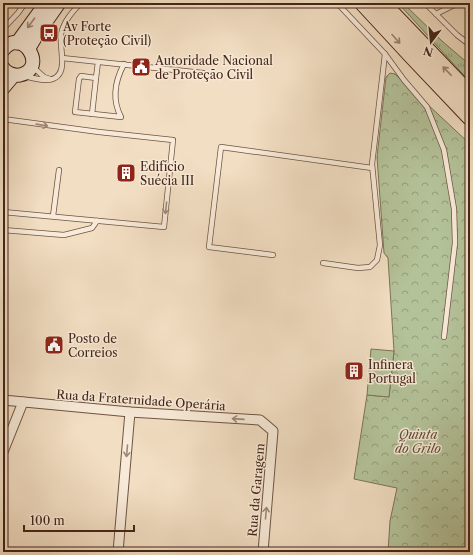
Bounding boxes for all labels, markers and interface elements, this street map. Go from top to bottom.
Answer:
one-way arrow [27,17,35,28]
place label: Av Forte (Proteção Civil) [62,19,152,48]
bus stop icon: Av Forte (Proteção Civil) [38,22,60,44]
north arrow [411,22,451,62]
one-way arrow [392,34,401,45]
text: N [421,43,435,60]
place label: Autoridade Nacional de Proteção Civil [154,53,273,82]
public building icon: Autoridade Nacional de Proteção Civil [130,56,152,78]
one-way arrow [442,66,452,76]
one-way arrow [35,121,48,129]
place label: Edifício Suécia III [140,159,194,188]
building icon: Edifício Suécia III [115,162,137,184]
one-way arrow [162,201,170,214]
place label: Posto de Correios [68,331,118,360]
public building icon: Posto de Correios [43,334,65,356]
place label: Infinera Portugal [368,357,416,386]
building icon: Infinera Portugal [343,360,365,382]
street label: Rua da Fraternidade Operária [56,387,227,413]
one-way arrow [232,415,245,423]
park label: Quinta do Grilo [395,427,441,456]
street label: Rua da Garagem [244,443,268,537]
one-way arrow [123,444,130,457]
scale bar [24,507,134,533]
one-way arrow [263,507,270,520]
text: 100 m [30,513,65,528]

